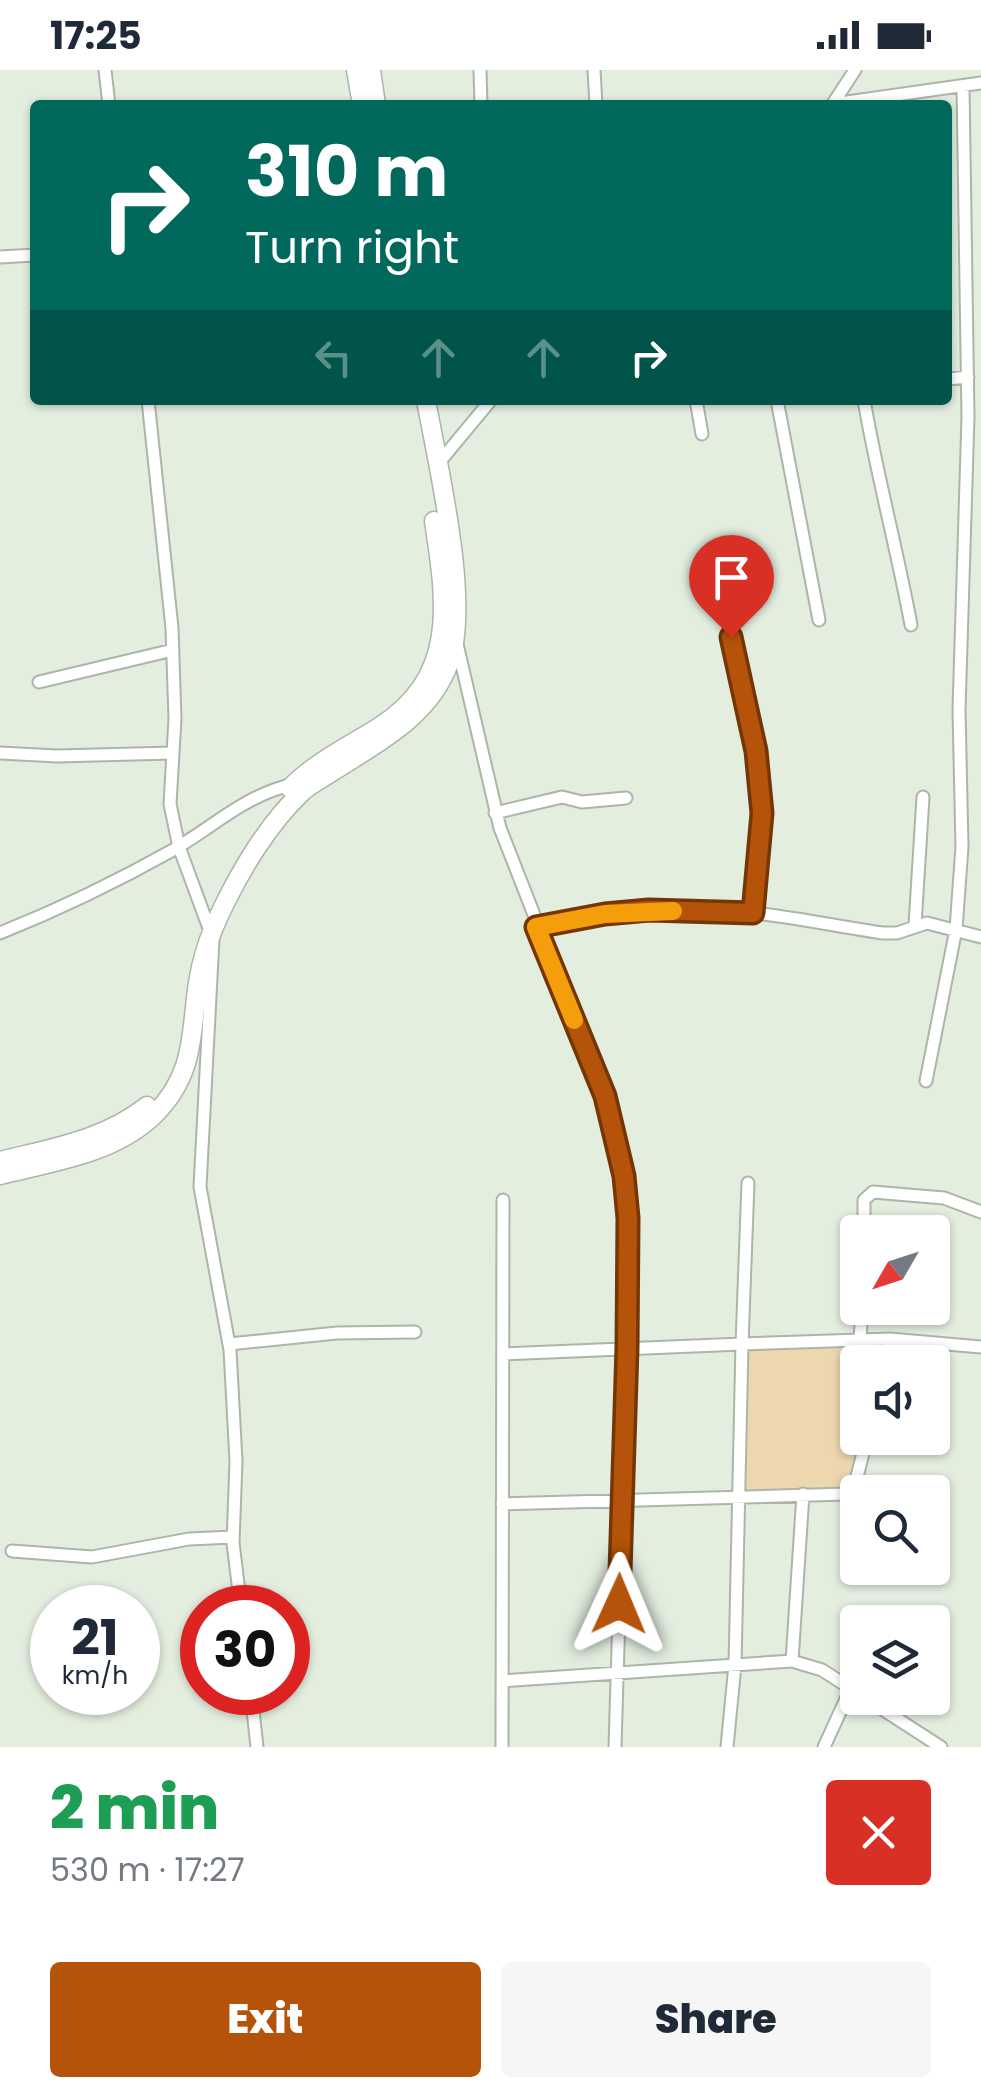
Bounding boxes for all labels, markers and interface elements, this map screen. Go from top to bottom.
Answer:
text: 17:25 [50,9,142,62]
text: 310 m [245,122,448,221]
icon: right [80,140,210,270]
text: Turn right [245,216,459,279]
icon: left [306,330,361,385]
icon: ahead [411,330,466,385]
icon: ahead [516,330,571,385]
icon: right [621,330,676,385]
pin [689,535,774,638]
icon: arrive [704,550,759,605]
north arrow [840,1215,950,1325]
map controls [840,1215,950,1715]
button: sound [840,1345,950,1455]
button: search [840,1475,950,1585]
position arrow [567,1552,671,1656]
speed limit sign: 30 [180,1585,310,1715]
text: 21 [71,1602,119,1673]
button: layers [840,1605,950,1715]
text: km/h [62,1658,128,1693]
text: 2 min [50,1766,219,1850]
button: close [826,1780,931,1885]
text: 530 m · 17:27 [50,1847,245,1892]
button: Exit [50,1962,481,2077]
button: Share [501,1962,931,2077]

